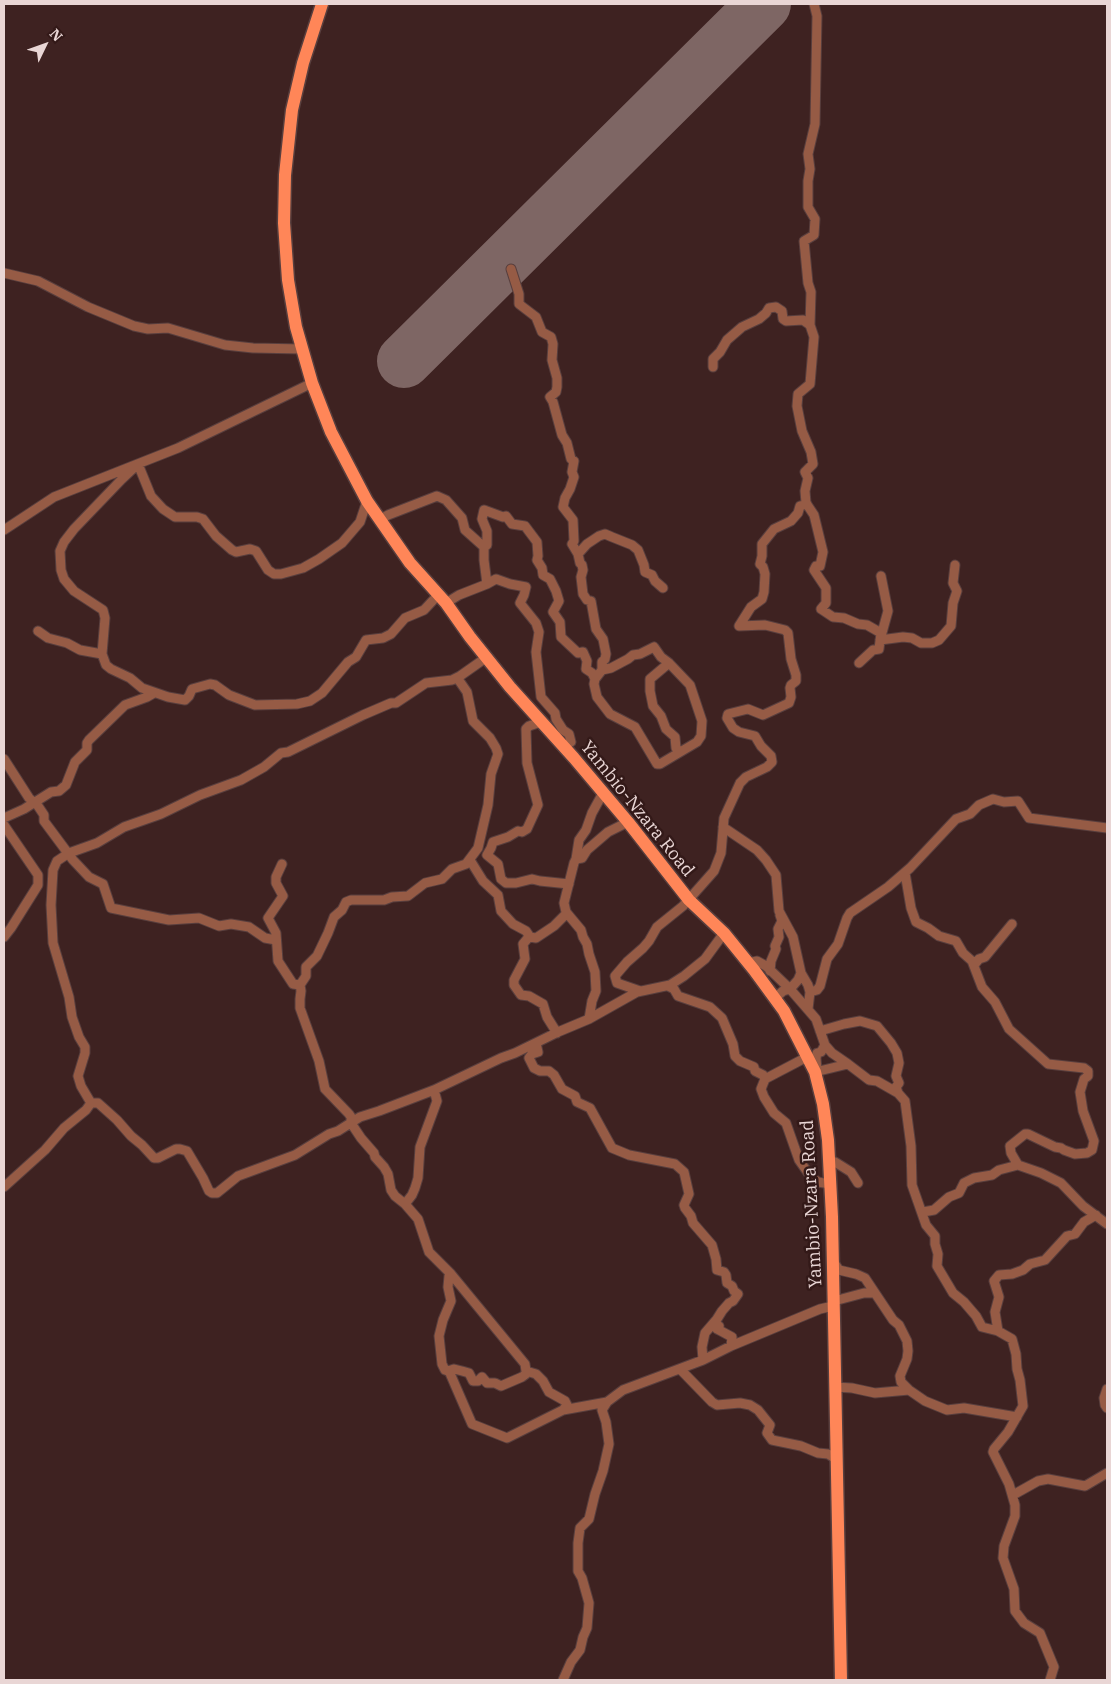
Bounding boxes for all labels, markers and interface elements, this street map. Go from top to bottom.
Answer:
north arrow [20,20,70,70]
text: N [46,25,67,45]
street label: Yambio-Nzara Road [576,737,698,881]
street label: Yambio-Nzara Road [797,1119,827,1289]

